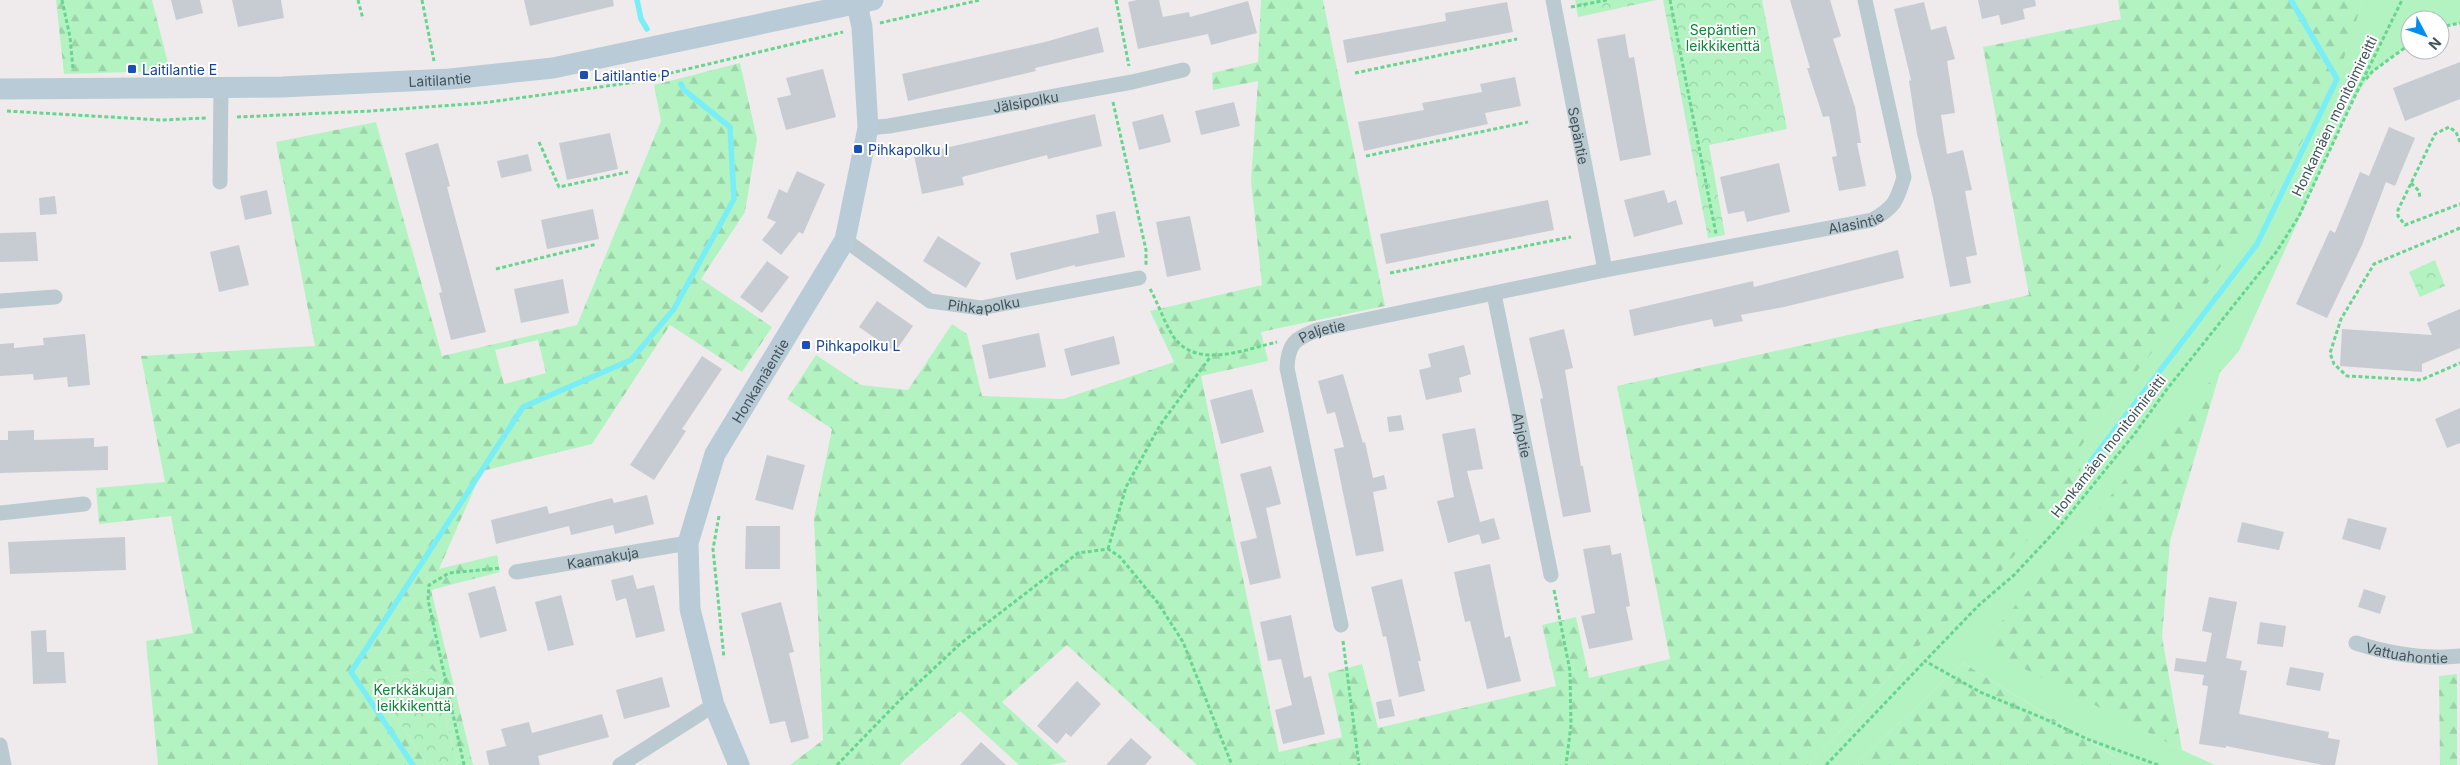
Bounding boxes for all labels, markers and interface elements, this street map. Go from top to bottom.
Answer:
north arrow [2400,10,2450,60]
park label: Sepäntien leikkikenttä [1686,21,1760,54]
street label: Honkamäen monitoimireitti [2288,33,2380,199]
text: N [2425,34,2445,53]
place label: Laitilantie E [142,61,217,78]
marker: Laitilantie E [126,63,138,75]
place label: Laitilantie P [594,67,670,84]
street label: Laitilantie [408,68,472,89]
marker: Laitilantie P [578,69,590,81]
street label: Jälsipolku [992,87,1060,116]
street label: Sepäntie [1565,105,1593,166]
place label: Pihkapolku I [868,141,948,158]
marker: Pihkapolku I [852,143,864,155]
street label: Alasintie [1827,207,1887,237]
street label: Pihkapolku [947,292,1021,317]
street label: Paljetie [1295,316,1346,346]
street label: Honkamäentie [728,335,792,426]
place label: Pihkapolku L [816,337,900,354]
marker: Pihkapolku L [800,339,812,351]
street label: Honkamäen monitoimireitti [2047,371,2169,521]
street label: Ahjotie [1510,411,1536,459]
street label: Kaamakuja [566,543,640,572]
street label: Vattuahontie [2364,638,2448,666]
park label: Kerkkäkujan leikkikenttä [373,681,455,714]

